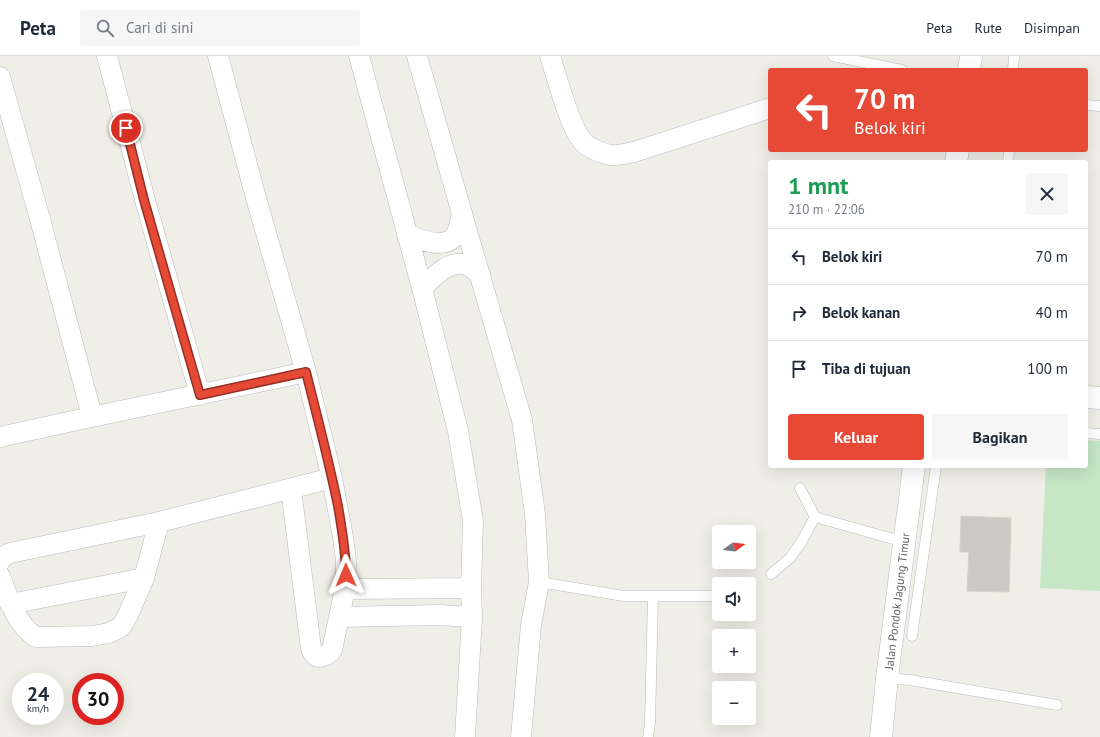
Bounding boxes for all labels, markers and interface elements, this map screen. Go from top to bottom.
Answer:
search box [80,10,360,46]
text: Peta [20,16,56,40]
icon: search [94,17,116,39]
text: Cari di sini [126,18,193,37]
text: Peta [926,19,952,37]
text: Rute [974,19,1002,37]
text: Disimpan [1024,19,1080,37]
text: 70 m [854,80,915,117]
icon: left [788,84,840,136]
pin [109,111,143,145]
text: Belok kiri [854,116,926,139]
icon: arrive [115,117,137,139]
text: 1 mnt [788,170,848,201]
button: close [1026,173,1068,215]
text: 210 m · 22:06 [788,201,865,218]
icon: left [788,246,810,268]
text: Belok kiri [822,247,882,266]
text: 70 m [1035,247,1068,266]
icon: right [788,302,810,324]
text: Belok kanan [822,303,900,322]
text: 40 m [1035,303,1068,322]
icon: arrive [788,358,810,380]
text: Tiba di tujuan [822,359,911,378]
text: 100 m [1027,359,1068,378]
button: Keluar [788,414,924,460]
button: Bagikan [932,414,1068,460]
north arrow [712,525,756,569]
map controls [712,525,756,725]
street label: Jalan Pondok Jagung Timur [881,532,913,671]
position arrow [325,554,367,596]
button: sound [712,577,756,621]
button: + [712,629,756,673]
speed limit sign: 30 [72,673,124,725]
text: 24 [27,681,49,707]
button: − [712,681,756,725]
text: km/h [27,702,49,715]

